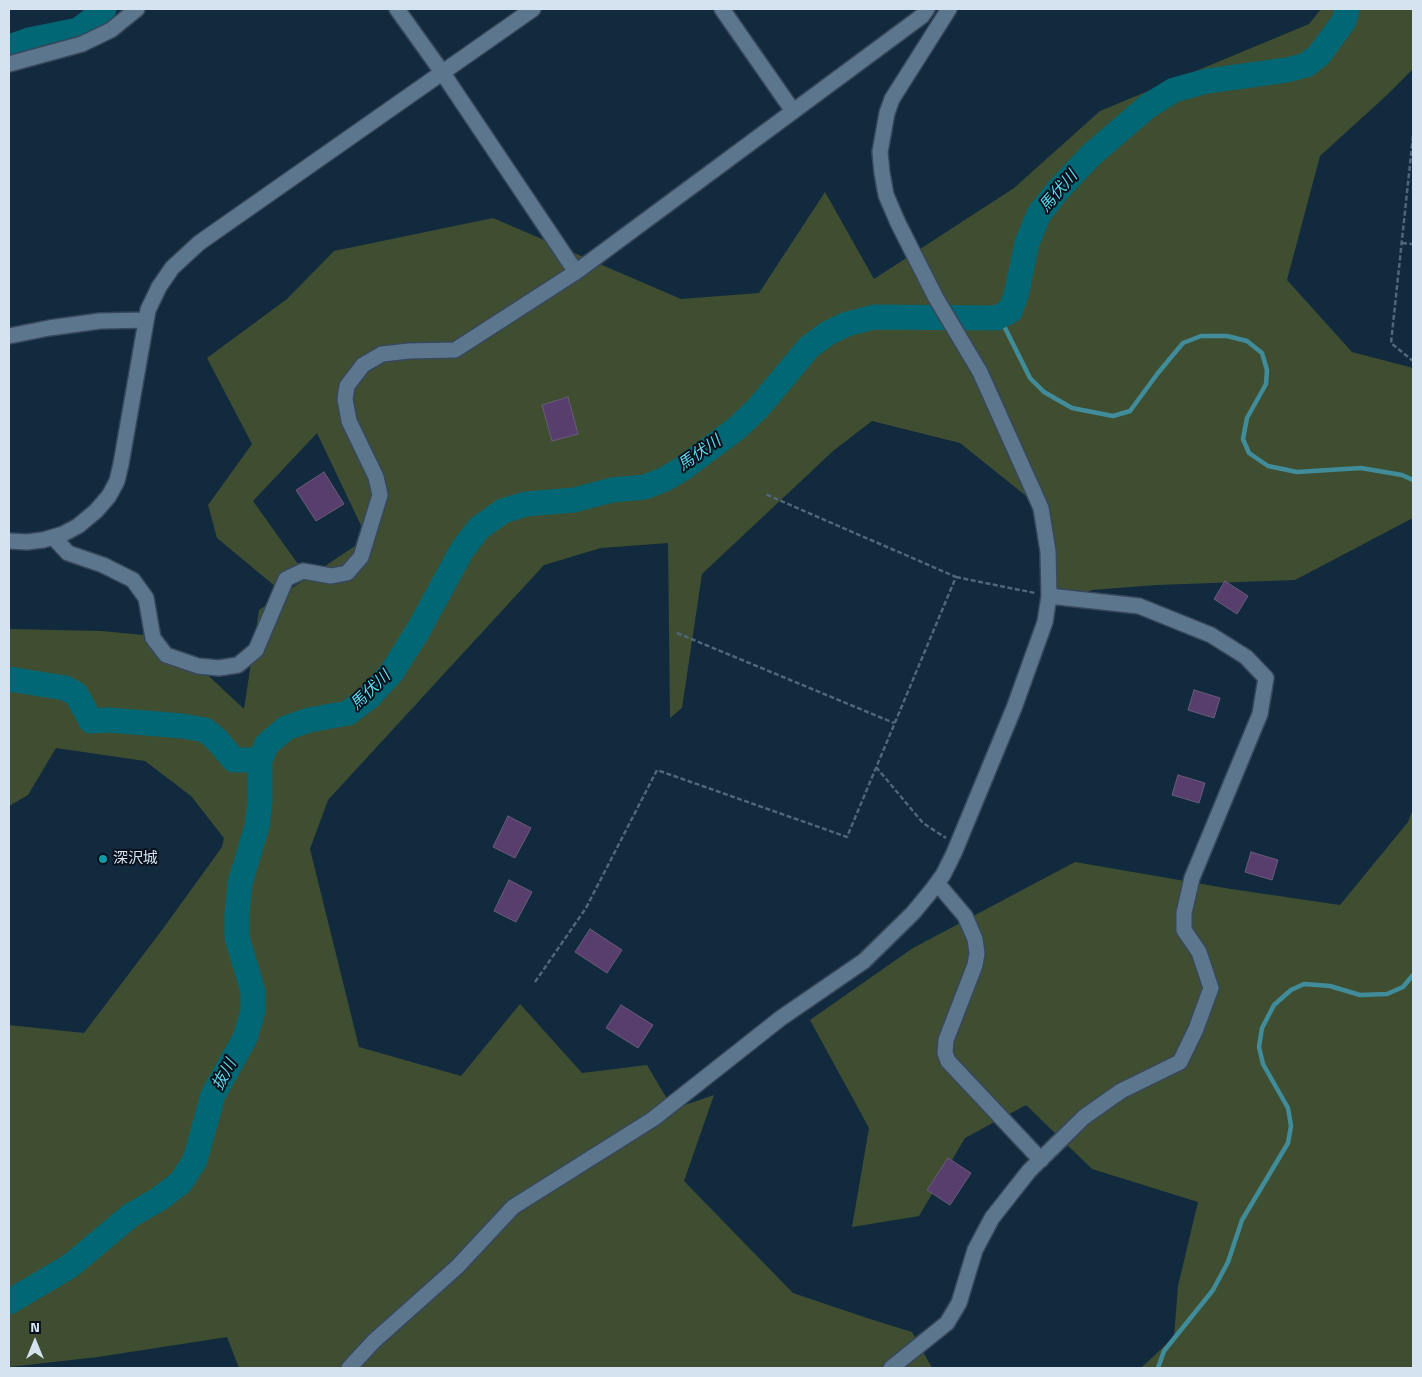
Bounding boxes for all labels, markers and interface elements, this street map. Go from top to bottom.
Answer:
water label: 馬伏川 [1036,168,1082,216]
water label: 馬伏川 [675,432,725,476]
water label: 馬伏川 [347,667,395,715]
place label: 深沢城 [113,850,158,868]
marker: 深沢城 [97,853,109,865]
water label: 抜川 [209,1056,241,1094]
text: N [30,1316,40,1337]
north arrow [10,1317,60,1367]

